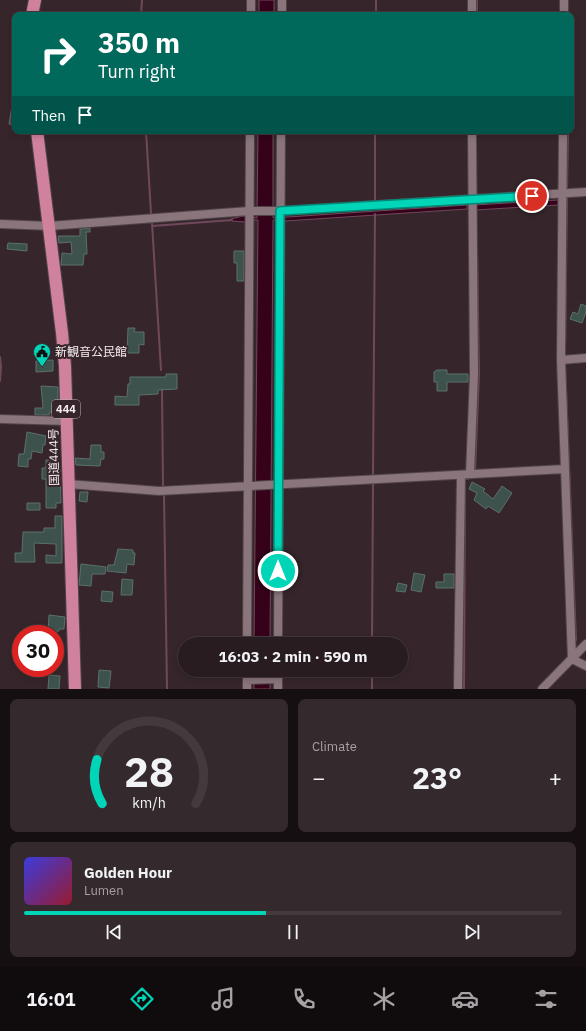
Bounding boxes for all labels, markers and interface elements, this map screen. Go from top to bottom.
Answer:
text: 350 m [98,24,180,61]
icon: right [32,28,84,80]
text: Turn right [98,60,176,83]
icon: arrive [74,104,96,126]
text: Then [32,106,66,125]
pin [515,179,549,213]
icon: arrive [521,185,543,207]
public building icon: 新観音公民館 [32,342,52,367]
place label: 新観音公民館 [55,344,127,359]
road number: 444 [52,400,80,418]
street label: 国道444号 [45,428,62,486]
position arrow [257,550,299,592]
speed limit sign: 30 [12,625,64,677]
text: 16:03 · 2 min · 590 m [219,647,367,666]
text: Climate [312,738,357,755]
text: 28 [124,743,174,797]
text: 23° [412,758,462,797]
text: − [312,763,325,792]
text: + [549,763,562,792]
text: km/h [132,792,166,811]
text: Golden Hour [84,863,172,882]
text: Lumen [84,882,124,899]
icon: previous [103,921,125,943]
icon: pause [282,921,304,943]
icon: next [461,921,483,943]
icon: directions [128,985,156,1013]
icon: music [209,985,237,1013]
icon: phone [290,985,318,1013]
icon: climate [370,985,398,1013]
icon: car [451,985,479,1013]
icon: filters [532,985,560,1013]
text: 16:01 [26,988,75,1011]

